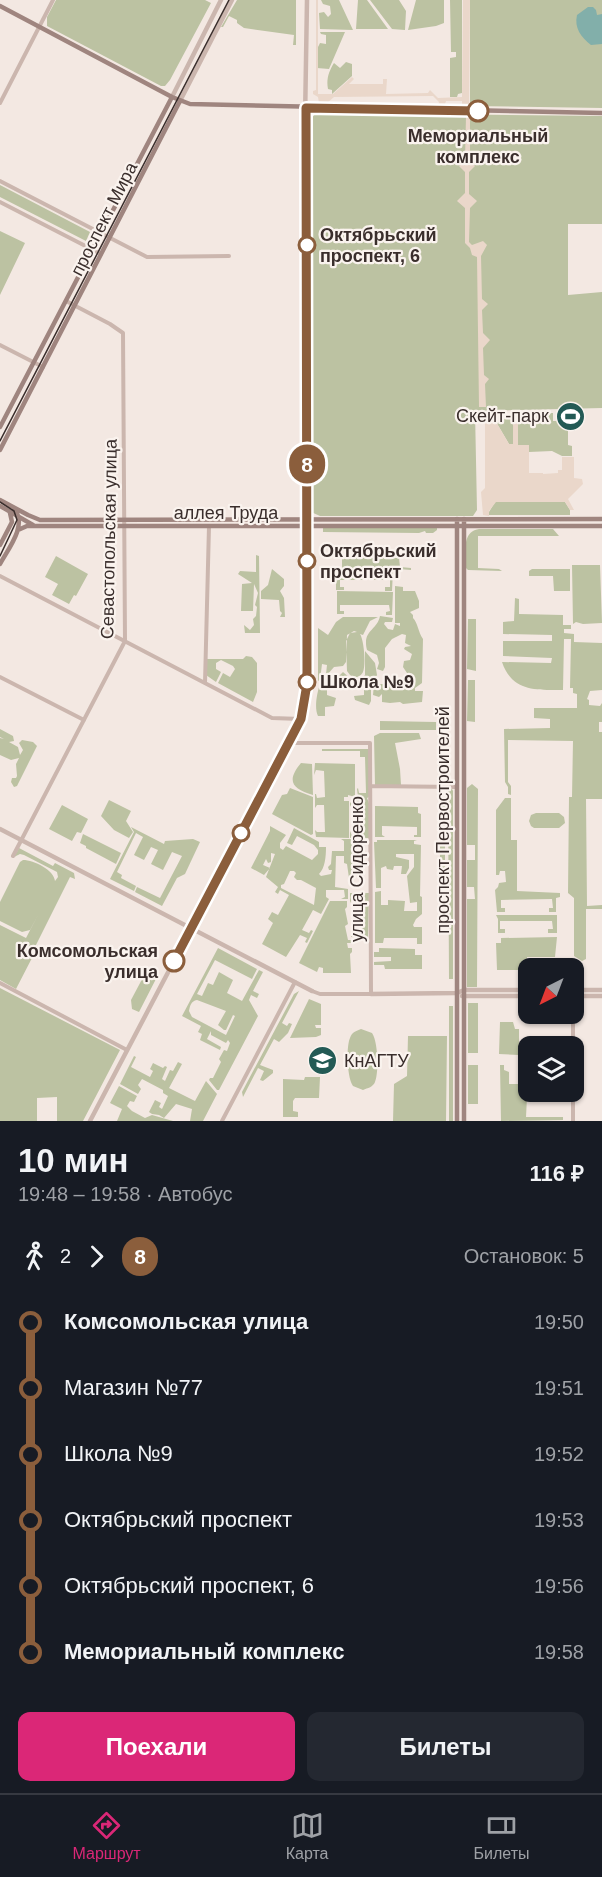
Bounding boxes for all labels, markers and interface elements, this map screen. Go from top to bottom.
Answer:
marker: Мемориальный комплекс [467,100,489,122]
place label: Мемориальный комплекс [408,126,548,167]
street label: проспект Мира [67,158,142,279]
place label: Октябрьский проспект, 6 [320,225,437,266]
marker: Октябрьский проспект, 6 [298,236,316,254]
sports icon: Скейт-парк [554,400,586,432]
place label: Скейт-парк [456,406,549,426]
street label: Севастопольская улица [97,438,121,639]
line badge: 8 [288,444,326,484]
text: 8 [301,453,313,476]
street label: аллея Труда [174,503,279,523]
place label: Октябрьский проспект [320,541,437,582]
marker: Октябрьский проспект [298,552,316,570]
place label: Школа №9 [320,672,414,692]
marker: Школа №9 [298,673,316,691]
street label: проспект Первостроителей [433,706,453,934]
street label: улица Сидоренко [347,796,367,942]
unlabelled marker [232,824,250,842]
place label: Комсомольская улица [17,941,159,982]
marker: Комсомольская улица [163,950,185,972]
north arrow [518,958,584,1024]
map controls [518,958,584,1102]
button: layers [518,1036,584,1102]
school or university icon: КнАГТУ [307,1045,339,1077]
place label: КнАГТУ [344,1051,409,1071]
text: 10 мин [18,1142,129,1179]
text: 116 ₽ [530,1161,584,1186]
text: 19:48 – 19:58 · Автобус [18,1183,232,1205]
icon: walk [18,1240,51,1273]
icon: forward [80,1240,113,1273]
text: 2 [60,1245,71,1267]
text: 8 [134,1245,146,1268]
text: Остановок: 5 [464,1245,584,1267]
text: Комсомольская улица [64,1309,308,1334]
text: 19:50 [534,1311,584,1333]
text: Магазин №77 [64,1375,203,1400]
text: 19:51 [534,1377,584,1399]
text: Школа №9 [64,1441,173,1466]
text: 19:52 [534,1443,584,1465]
text: Октябрьский проспект [64,1507,292,1532]
text: 19:53 [534,1509,584,1531]
text: Октябрьский проспект, 6 [64,1573,314,1598]
text: 19:56 [534,1575,584,1597]
text: Мемориальный комплекс [64,1639,344,1664]
text: 19:58 [534,1641,584,1663]
button: Поехали [18,1712,295,1781]
button: Билеты [307,1712,584,1781]
tab: Маршрут [73,1809,141,1863]
tab: Карта [286,1809,329,1863]
tab: Билеты [474,1809,529,1863]

